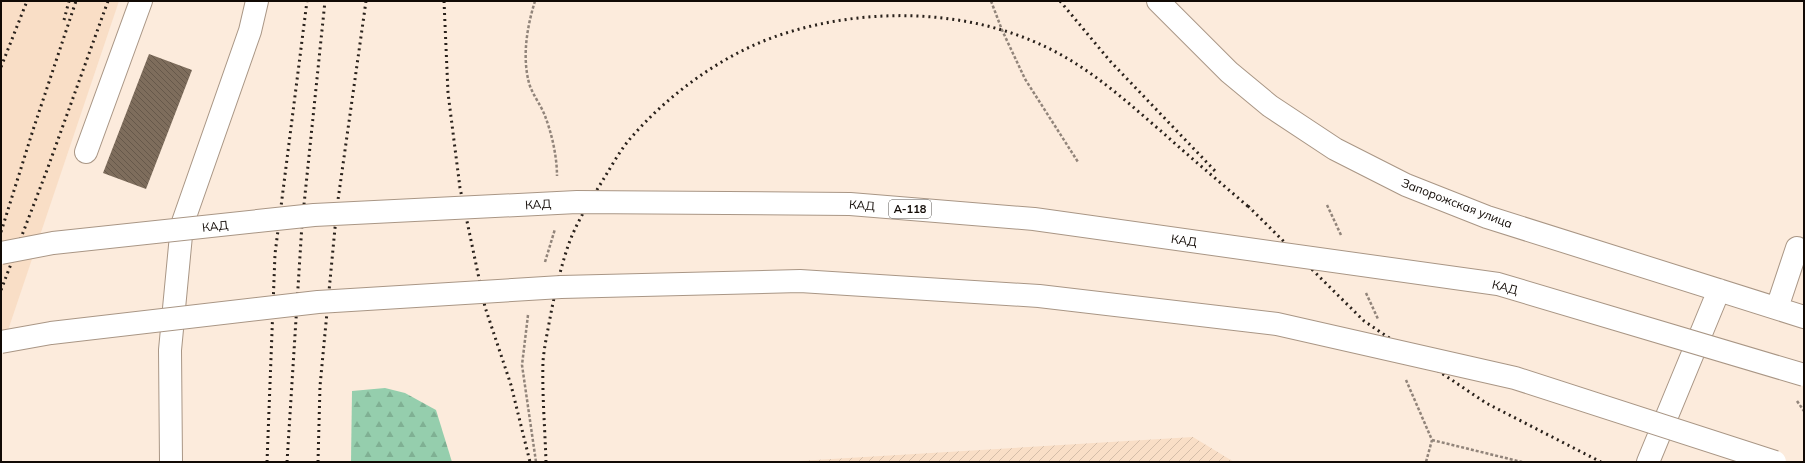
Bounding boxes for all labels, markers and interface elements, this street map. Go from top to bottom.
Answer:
street label: Запорожская улица [1399,175,1515,231]
street label: КАД [525,196,552,212]
street label: КАД [848,197,876,213]
road number: А-118 [889,200,931,218]
street label: КАД [201,217,229,235]
street label: КАД [1170,231,1198,249]
street label: КАД [1491,277,1520,298]

